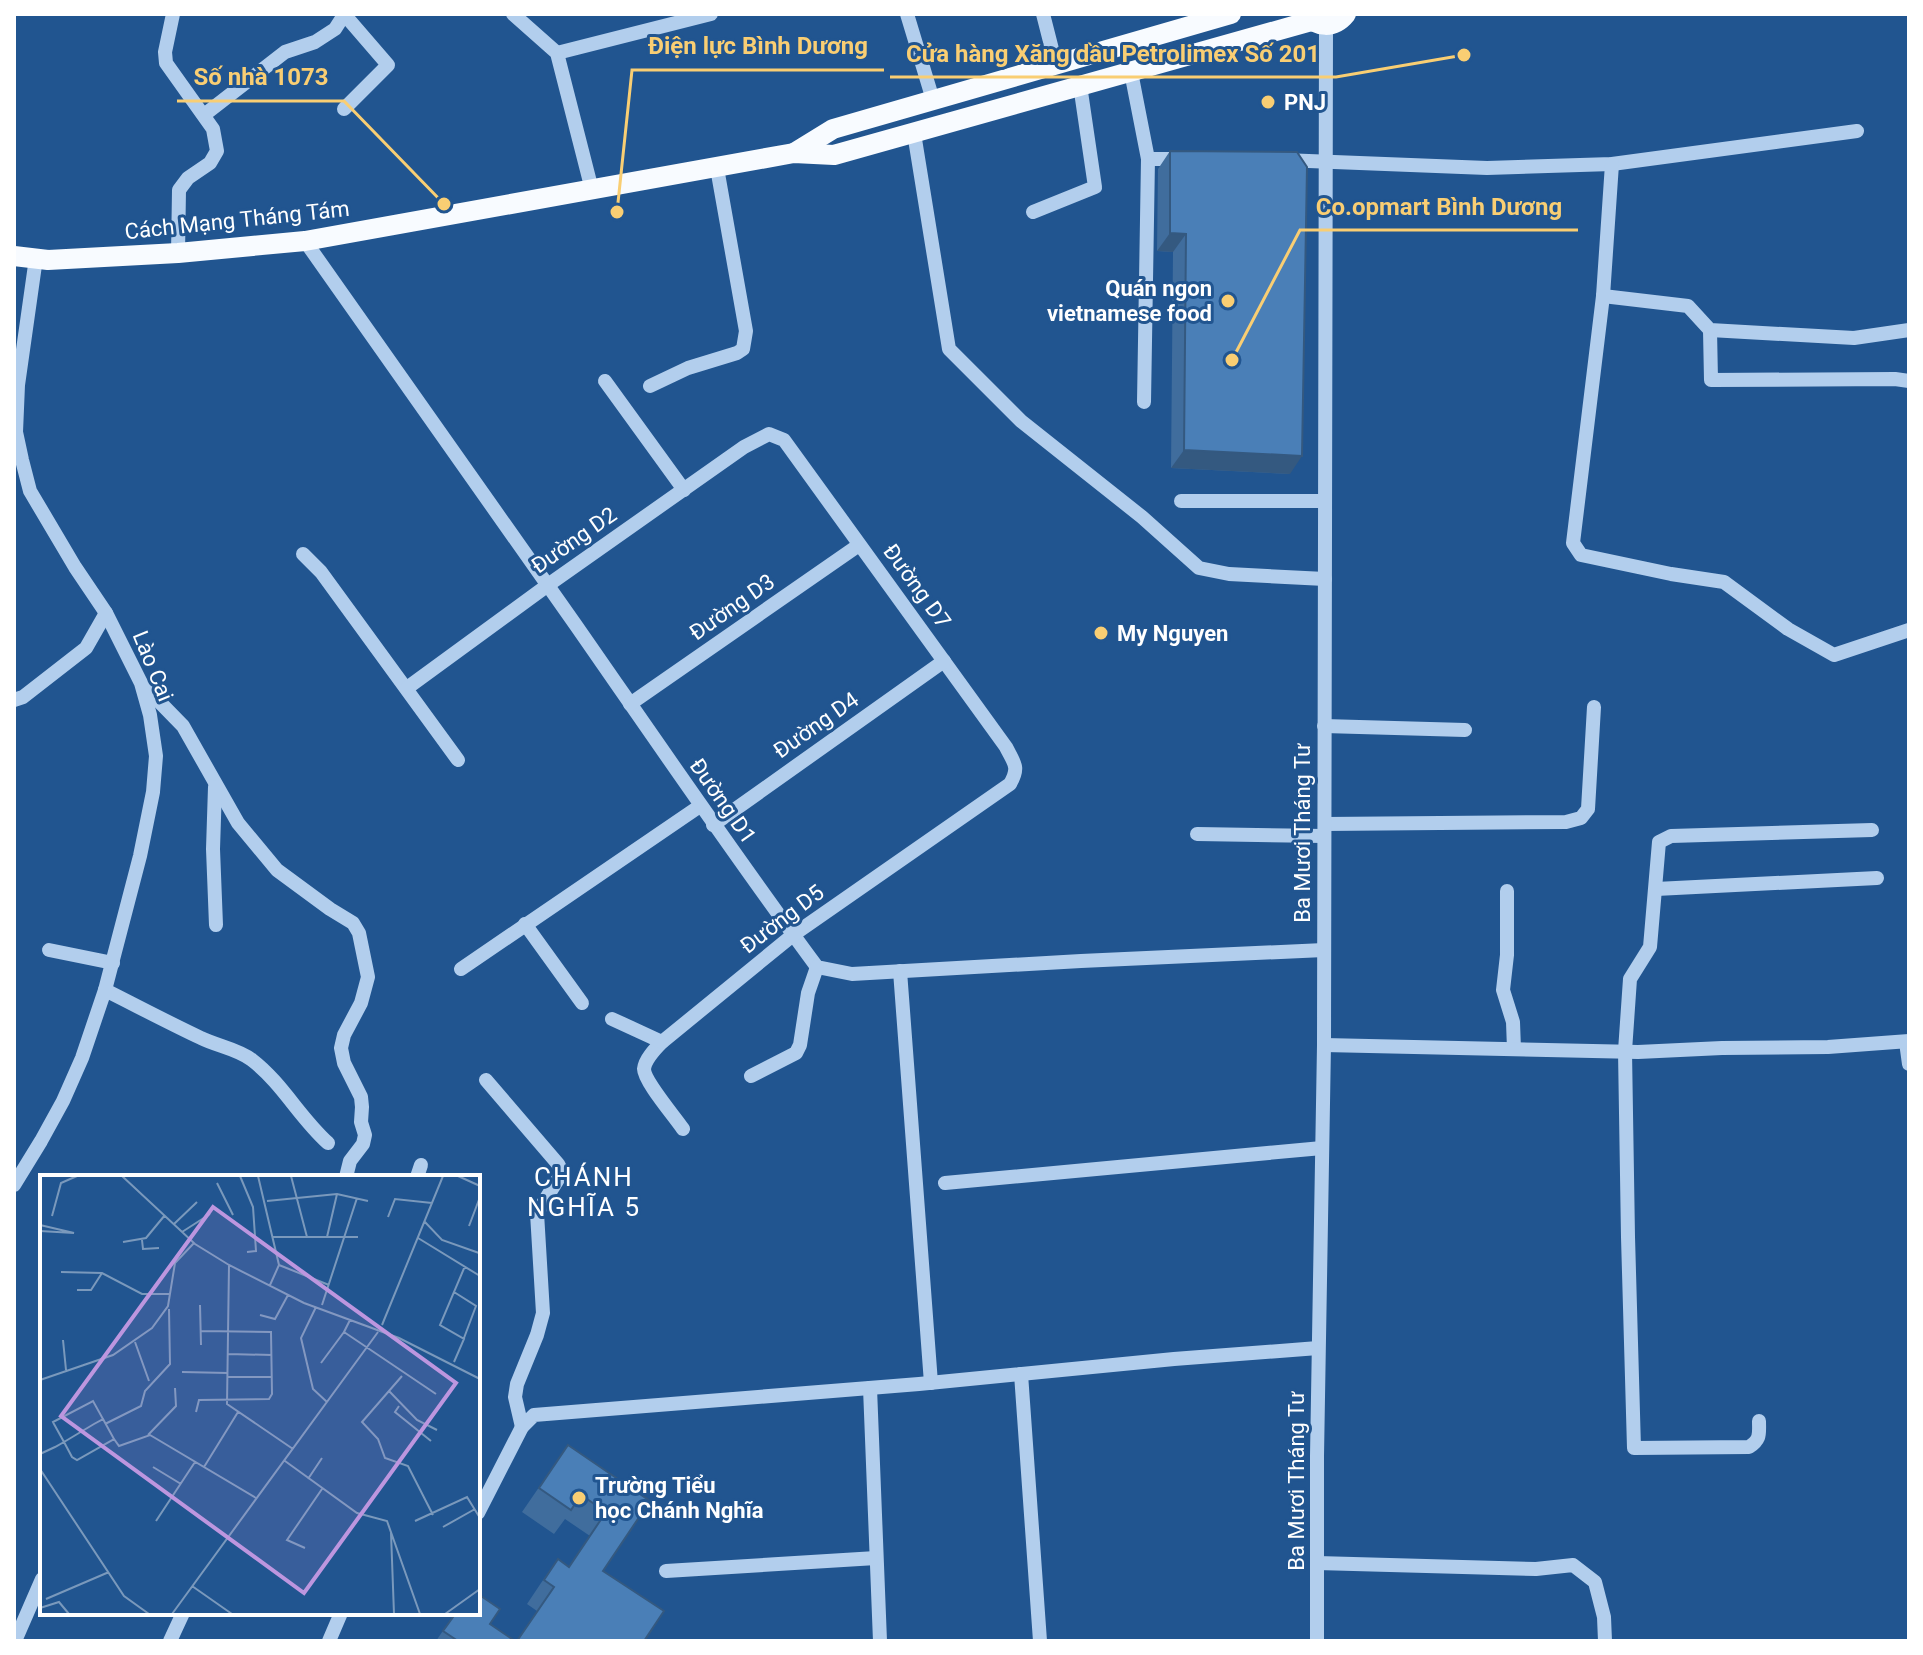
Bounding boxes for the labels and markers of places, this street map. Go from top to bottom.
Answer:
callout: Điện lực Bình Dương [632,22,884,70]
callout: Cửa hàng Xăng dầu Petrolimex Số 201 [890,29,1336,77]
callout: Số nhà 1073 [177,53,344,101]
place label: PNJ [1284,90,1326,115]
marker: PNJ [1259,93,1277,111]
callout: Co.opmart Bình Dương [1300,182,1578,230]
place label: Quán ngon vietnamese food [1047,276,1212,326]
marker: Quán ngon vietnamese food [1219,292,1237,310]
place label: My Nguyen [1117,621,1228,646]
marker: My Nguyen [1092,624,1110,642]
place label: Trường Tiểu học Chánh Nghĩa [595,1473,764,1523]
marker: Trường Tiểu học Chánh Nghĩa [570,1489,588,1507]

